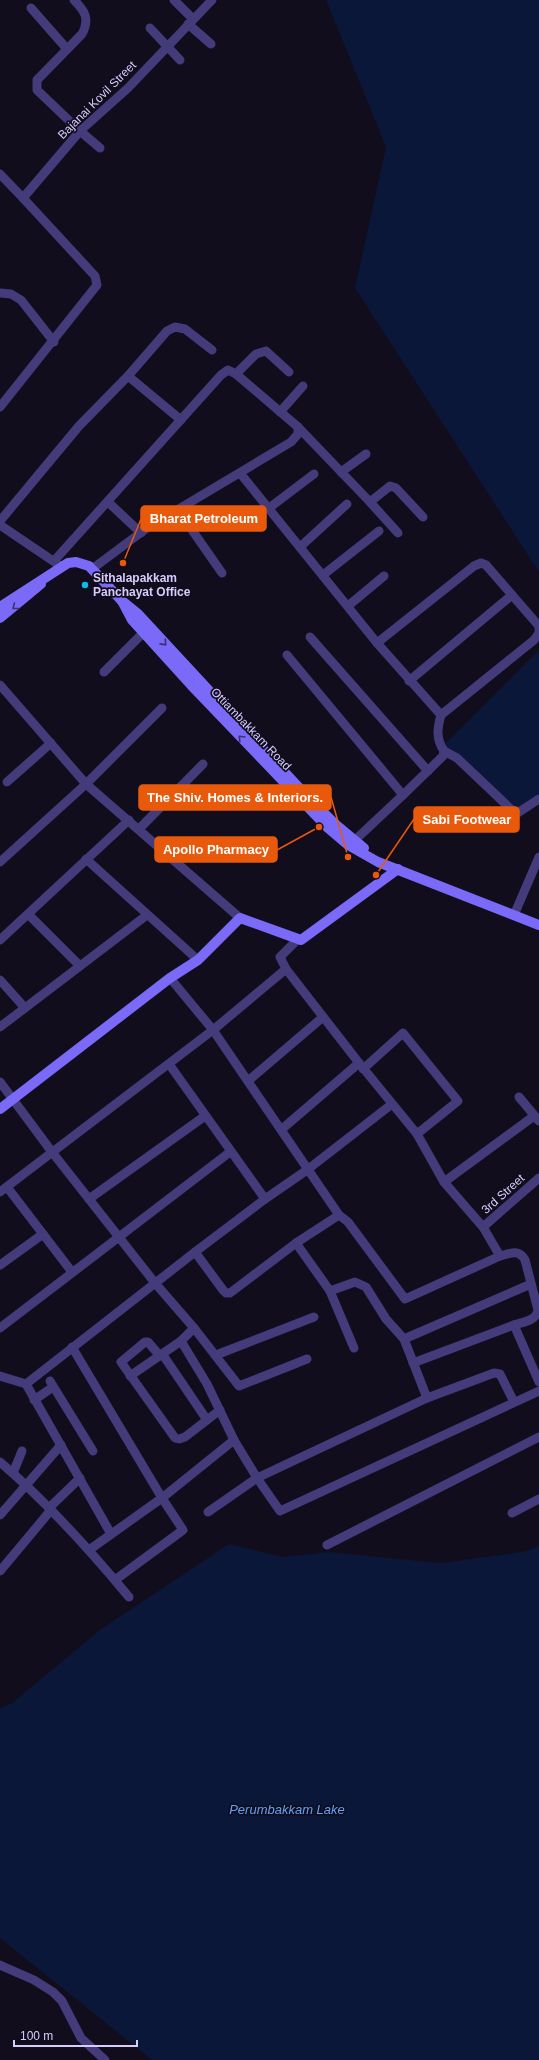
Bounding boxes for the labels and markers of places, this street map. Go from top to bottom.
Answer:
callout: Bharat Petroleum [141,506,266,531]
place label: Sithalapakkam Panchayat Office [93,571,191,599]
marker: Sithalapakkam Panchayat Office [80,580,90,590]
callout: The Shiv. Homes & Interiors. [139,785,331,810]
callout: Sabi Footwear [414,807,519,832]
callout: Apollo Pharmacy [155,837,277,862]

